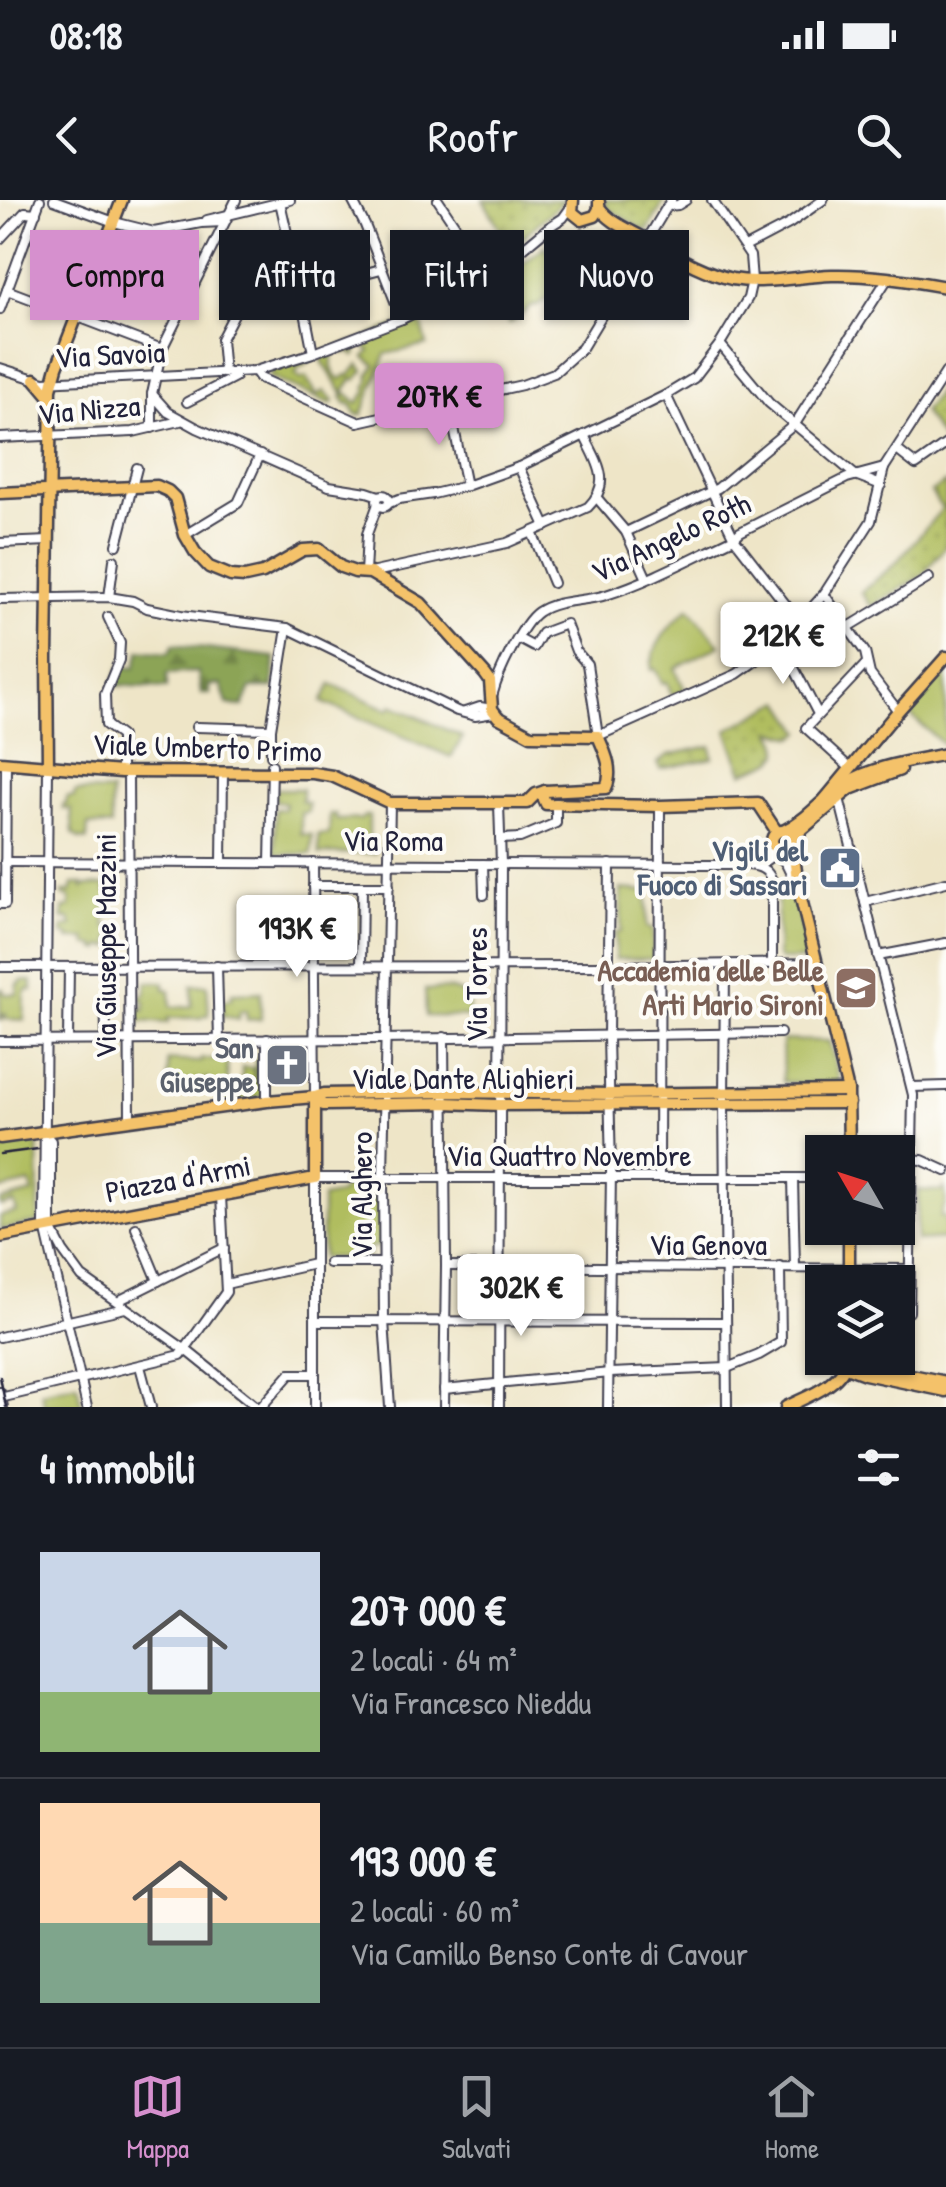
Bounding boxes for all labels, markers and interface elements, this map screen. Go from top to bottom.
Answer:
text: 08:18 [50,9,123,61]
text: Roofr [428,105,518,166]
icon: back [40,108,95,163]
icon: search [851,108,906,163]
chip: Compra [30,230,199,320]
chip: Affitta [219,230,370,320]
chip: Filtri [390,230,524,320]
chip: Nuovo [544,230,689,320]
street label: Via Savoia [54,331,166,377]
pin: 207K € [358,363,520,448]
text: 207K € [397,374,481,417]
street label: Via Nizza [36,385,142,433]
street label: Via Angelo Roth [584,483,757,591]
pin: 212K € [702,602,864,687]
text: 212K € [742,613,824,656]
street label: Viale Umberto Primo [92,723,322,771]
street label: Via Roma [343,820,443,860]
place label: Vigili del Fuoco di Sassari [637,830,809,904]
street label: Via Giuseppe Mazzini [85,833,125,1059]
public building icon: Vigili del Fuoco di Sassari [817,845,863,891]
pin: 193K € [216,895,378,980]
text: 193K € [258,906,336,949]
street label: Via Torres [456,928,496,1042]
place label: Accademia delle Belle Arti Mario Sironi [597,950,824,1024]
school or university icon: Accademia delle Belle Arti Mario Sironi [833,965,879,1011]
place label: San Giuseppe [160,1027,254,1102]
church icon: San Giuseppe [264,1042,310,1088]
street label: Viale Dante Alighieri [351,1058,575,1098]
street label: Via Alghero [341,1132,381,1258]
street label: Via Quattro Novembre [446,1135,692,1175]
north arrow [805,1135,915,1245]
map controls [805,1135,915,1375]
street label: Piazza d'Armi [102,1144,254,1212]
street label: Via Genova [649,1224,767,1264]
pin: 302K € [440,1254,602,1339]
text: 302K € [479,1265,563,1308]
button: layers [805,1265,915,1375]
text: 4 immobili [40,1439,196,1496]
icon: filters [851,1440,906,1495]
text: 207 000 € [350,1581,505,1638]
icon: home [120,1592,240,1712]
text: 2 locali · 64 m² [350,1638,517,1681]
text: Via Francesco Nieddu [350,1681,591,1724]
text: 193 000 € [350,1832,495,1889]
icon: home [120,1843,240,1963]
text: 2 locali · 60 m² [350,1889,519,1932]
text: Via Camillo Benso Conte di Cavour [350,1932,748,1975]
tab: Mappa [127,2069,189,2167]
tab: Salvati [442,2069,511,2167]
tab: Home [764,2069,819,2167]

